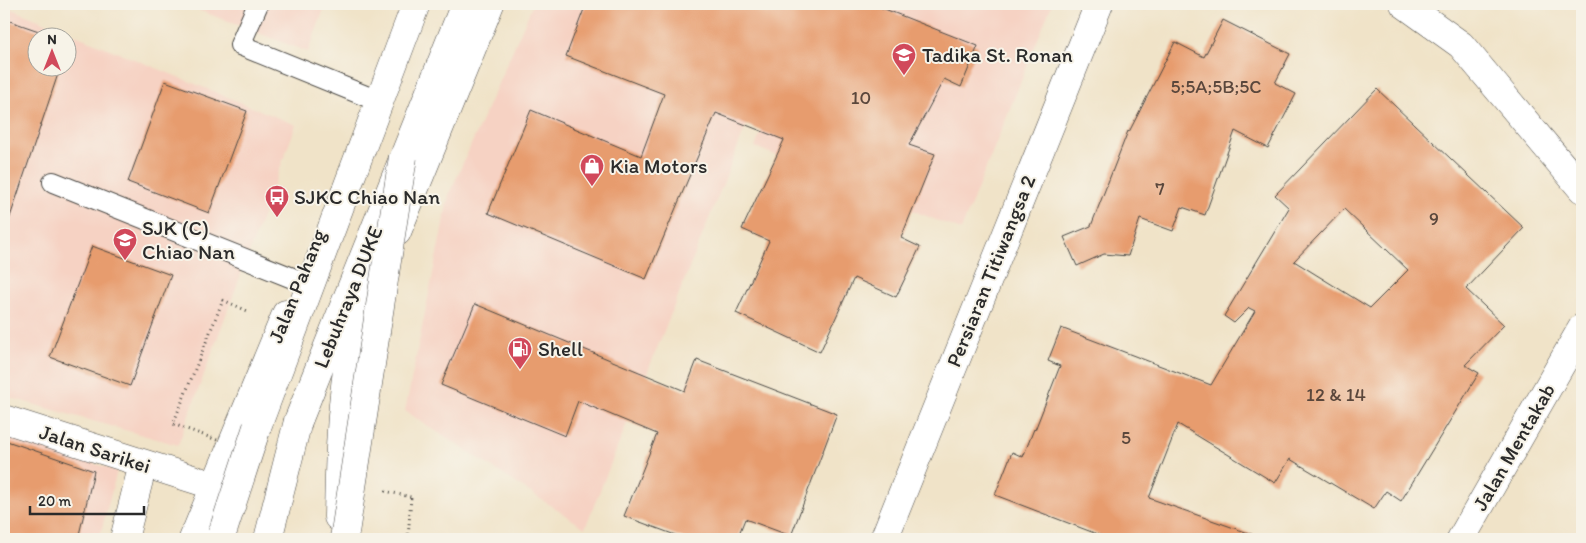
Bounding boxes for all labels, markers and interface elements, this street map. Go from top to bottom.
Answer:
north arrow [28,28,78,78]
text: N [47,31,57,48]
school or university icon: Tadika St. Ronan [891,42,917,76]
place label: Tadika St. Ronan [922,42,1073,67]
house number: 5;5A;5B;5C [1171,75,1261,98]
house number: 10 [851,86,871,109]
shop icon: Kia Motors [579,153,605,187]
place label: Kia Motors [610,153,707,178]
street label: Persiaran Titiwangsa 2 [941,171,1041,370]
house number: 7 [1155,177,1165,200]
bus stop icon: SJKC Chiao Nan [264,184,290,218]
place label: SJKC Chiao Nan [294,184,440,209]
house number: 9 [1429,207,1439,230]
place label: SJK (C) Chiao Nan [142,215,235,264]
street label: Lebuhraya DUKE [308,222,388,372]
street label: Jalan Pahang [262,225,331,346]
school or university icon: SJK (C) Chiao Nan [112,227,138,261]
fuel station icon: Shell [507,336,533,370]
place label: Shell [538,336,583,361]
street label: Jalan Mentakab [1467,379,1560,515]
house number: 12 & 14 [1306,383,1366,406]
street label: Jalan Sarikei [36,419,154,478]
house number: 5 [1121,426,1131,449]
scale bar [30,483,144,515]
text: 20 m [38,492,72,510]

